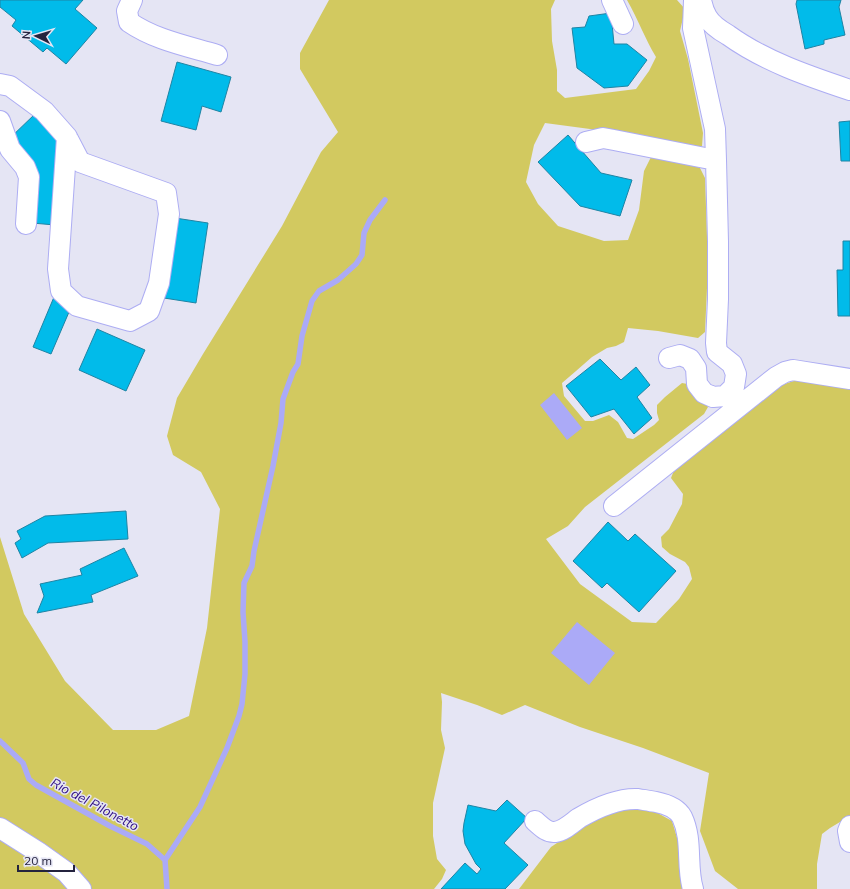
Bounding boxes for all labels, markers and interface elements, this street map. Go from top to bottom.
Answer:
north arrow [16,16,56,56]
text: N [19,30,33,40]
water label: Rio del Pilonetto [48,774,142,834]
scale bar [18,847,74,873]
text: 20 m [24,853,52,868]

